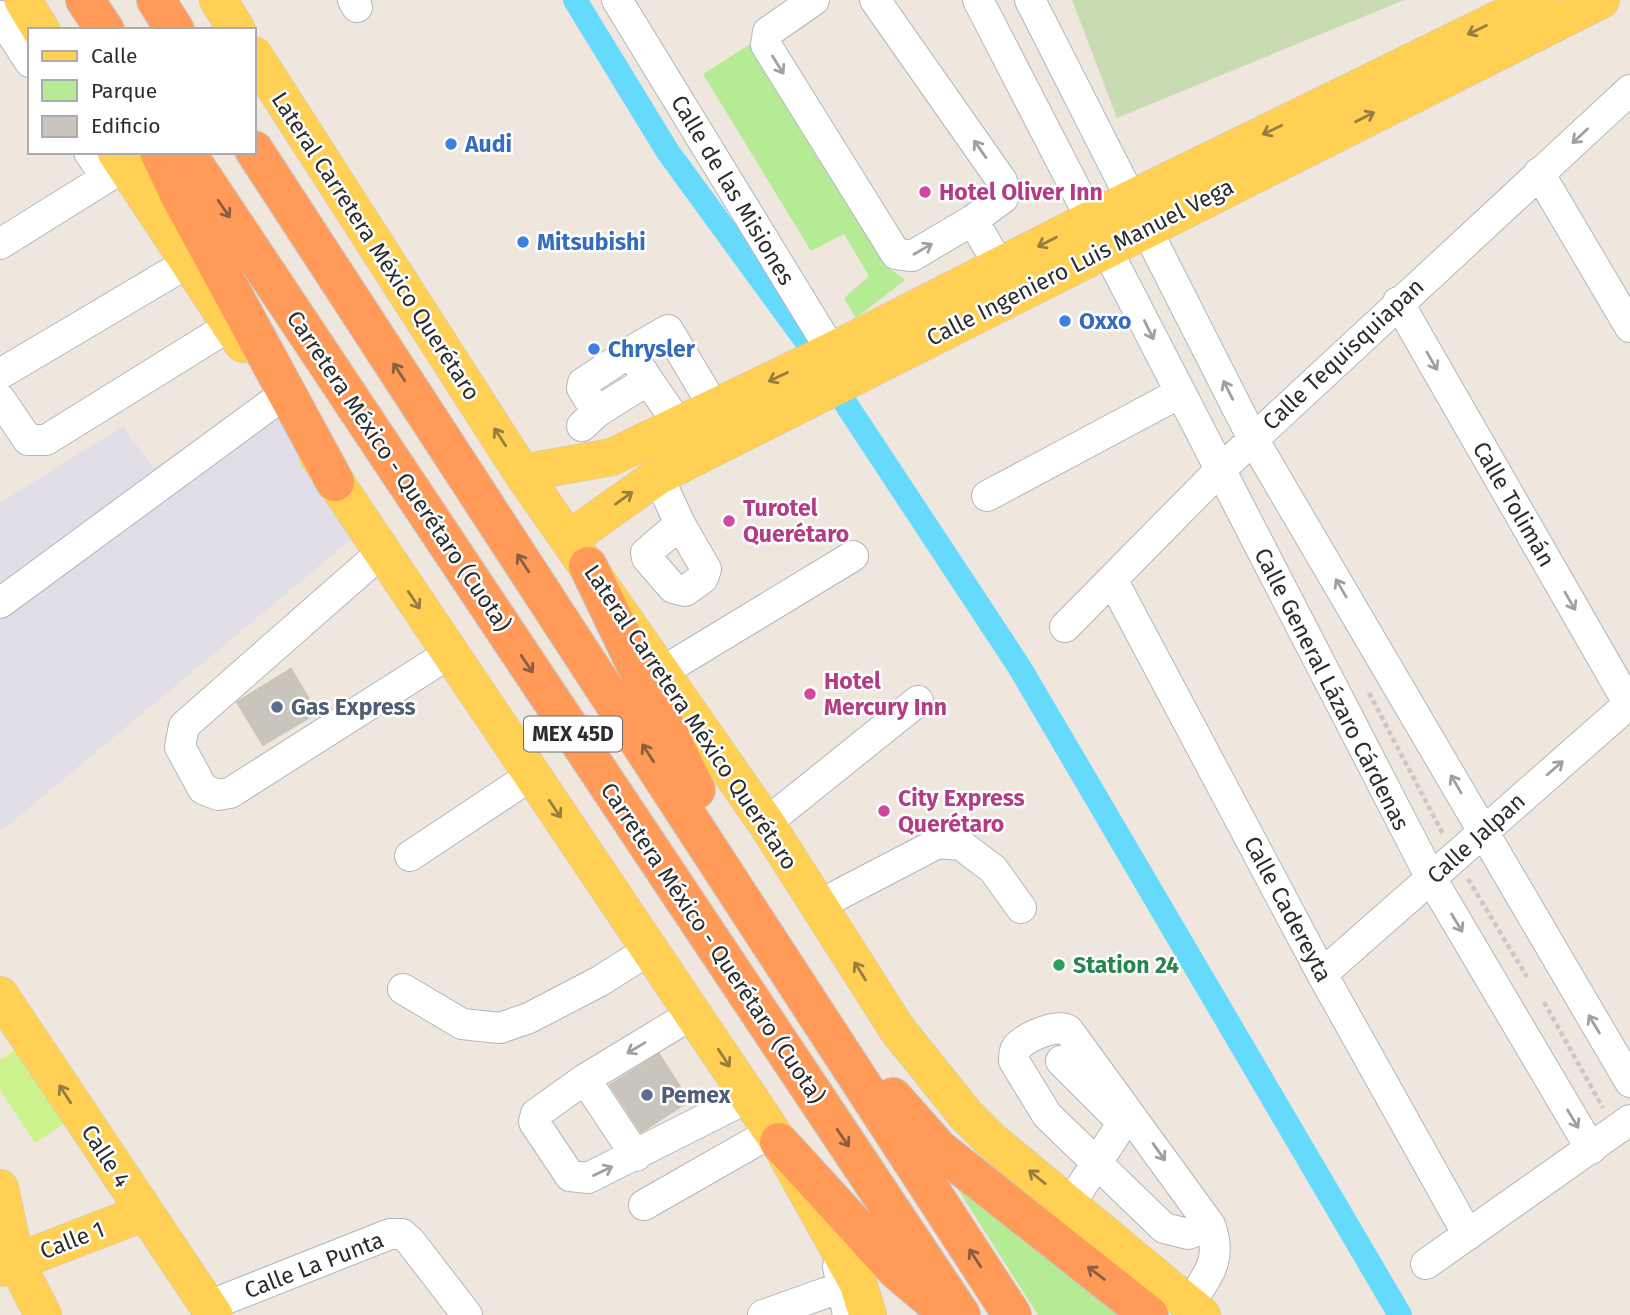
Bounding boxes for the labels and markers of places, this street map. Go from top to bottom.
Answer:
place label: Audi [464,130,512,158]
marker: Audi [443,136,459,152]
place label: Hotel Oliver Inn [939,178,1103,206]
marker: Hotel Oliver Inn [917,184,933,200]
place label: Mitsubishi [537,228,646,256]
marker: Mitsubishi [515,234,531,250]
place label: Oxxo [1079,307,1131,335]
marker: Oxxo [1057,313,1073,329]
place label: Chrysler [608,335,696,363]
marker: Chrysler [586,341,602,357]
place label: Turotel Querétaro [743,494,849,548]
marker: Turotel Querétaro [721,513,737,529]
place label: Hotel Mercury Inn [824,667,947,721]
marker: Hotel Mercury Inn [802,686,818,702]
place label: Gas Express [291,693,416,721]
marker: Gas Express [269,699,285,715]
place label: City Express Querétaro [898,784,1025,838]
marker: City Express Querétaro [876,803,892,819]
place label: Station 24 [1073,951,1179,979]
marker: Station 24 [1051,957,1067,973]
place label: Pemex [661,1081,731,1109]
marker: Pemex [639,1087,655,1103]

